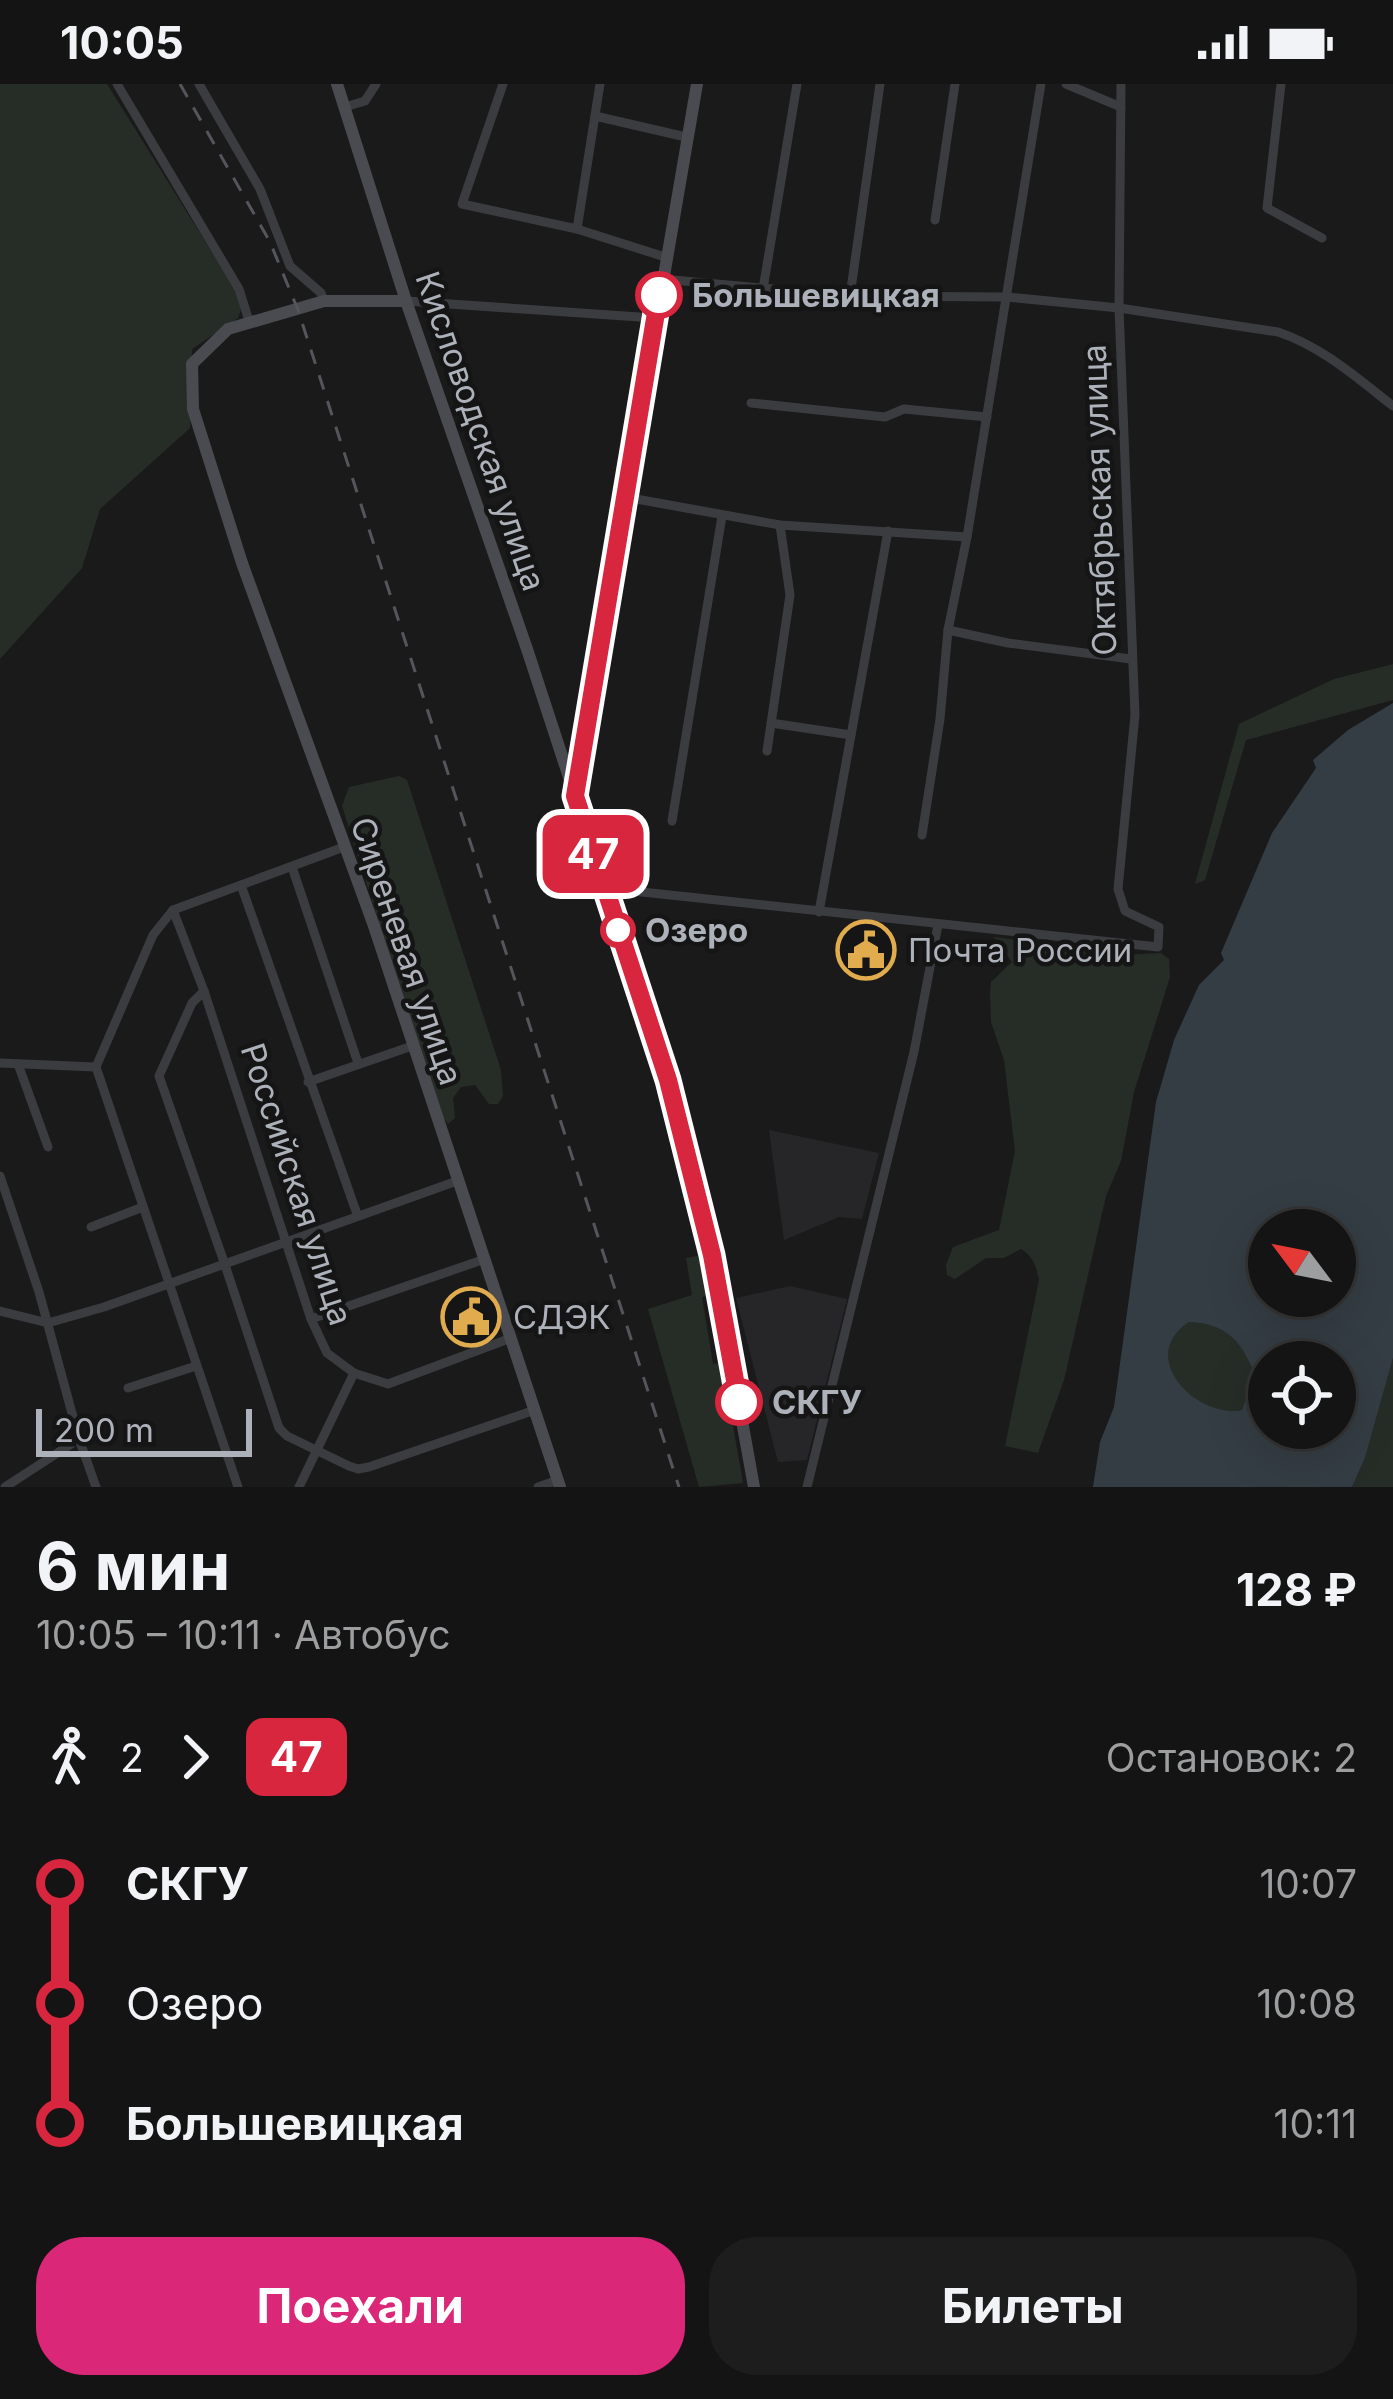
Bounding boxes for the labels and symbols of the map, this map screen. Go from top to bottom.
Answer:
street label: Кисловодская улица [408,266,554,596]
marker: Большевицкая [637,273,681,317]
place label: Большевицкая [692,275,940,315]
street label: Октябрьская улица [1074,344,1124,656]
street label: Сиреневая улица [342,812,472,1090]
line badge: 47 [539,815,647,893]
place label: Озеро [645,910,748,950]
marker: Озеро [602,914,634,946]
public building icon: Почта России [835,919,897,981]
place label: Почта России [908,930,1132,970]
street label: Российская улица [233,1038,361,1330]
north arrow [1248,1209,1356,1317]
public building icon: СДЭК [440,1286,502,1348]
place label: СДЭК [513,1297,610,1337]
marker: СКГУ [717,1380,761,1424]
place label: СКГУ [772,1382,862,1422]
scale bar [36,1403,252,1456]

